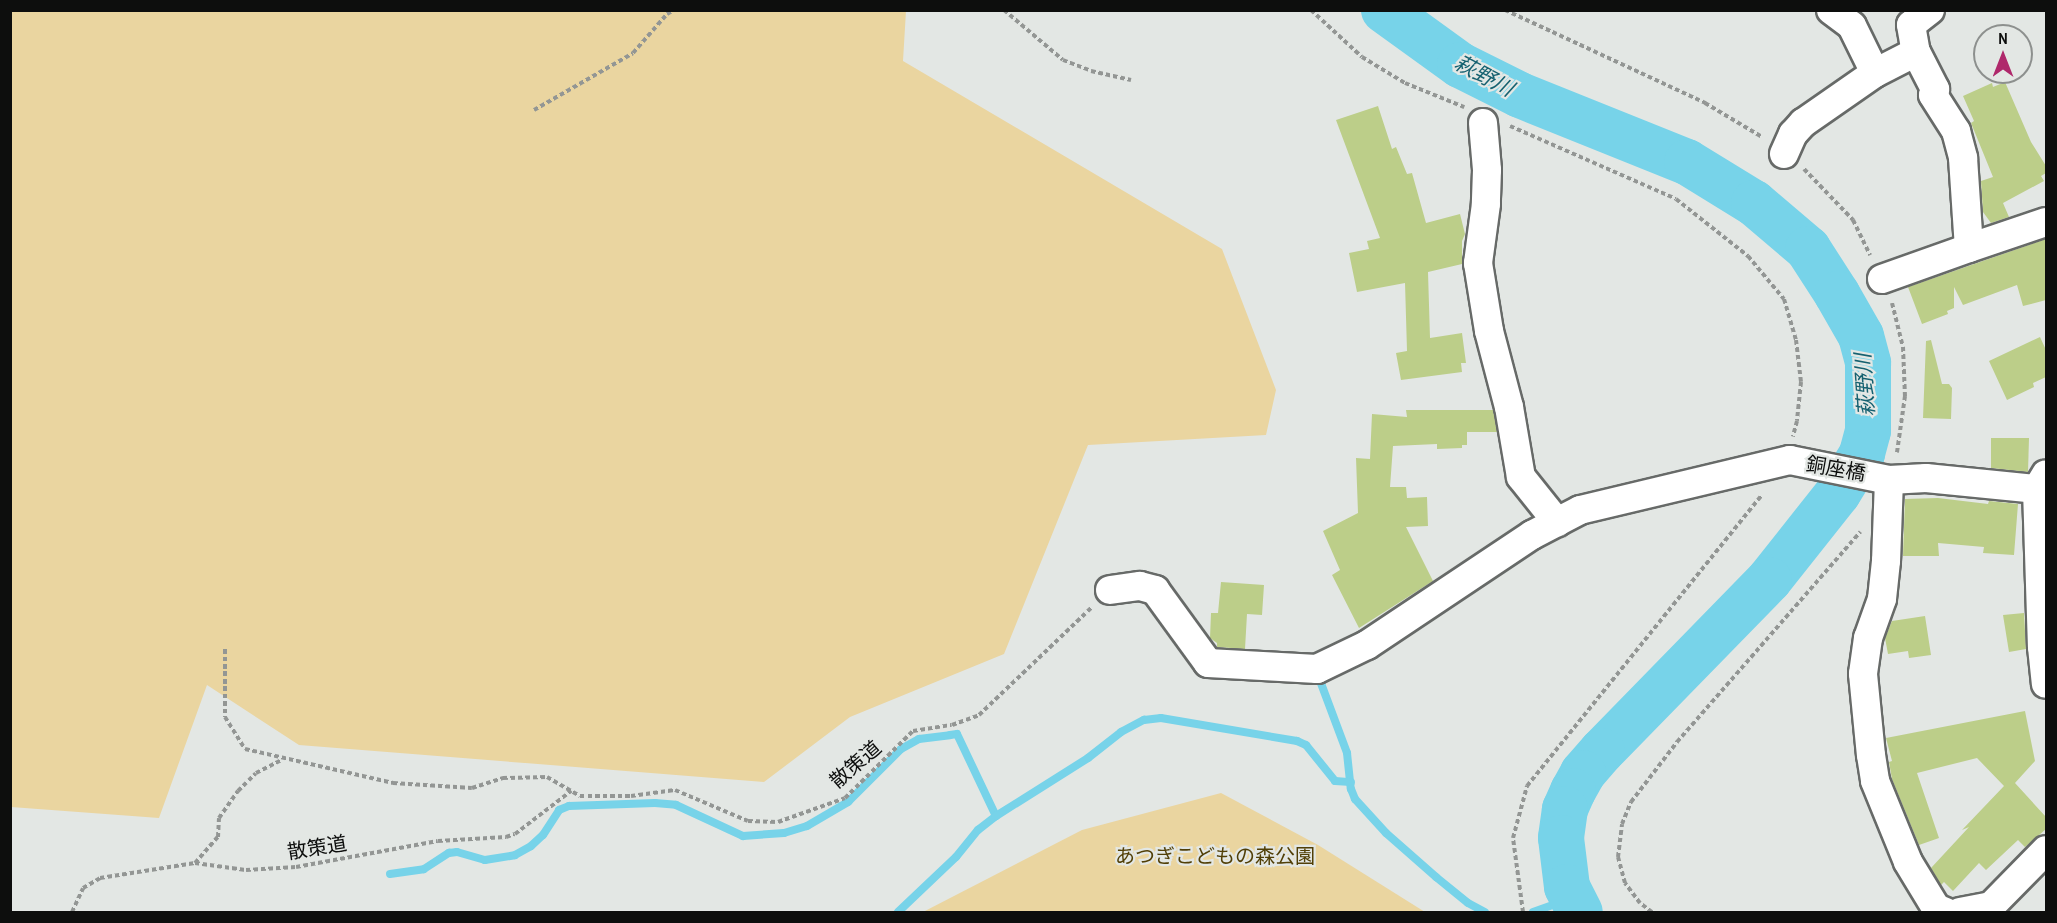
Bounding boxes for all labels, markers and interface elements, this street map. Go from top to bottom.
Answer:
north arrow [1973,24,2033,84]
text: N [1998,27,2008,49]
water label: 萩野川 [1450,50,1518,102]
water label: 萩野川 [1850,353,1880,417]
street label: 銅座橋 [1804,451,1868,485]
street label: 散策道 [824,735,886,793]
street label: 散策道 [285,830,349,864]
park label: あつぎこどもの森公園 [1115,843,1315,867]

